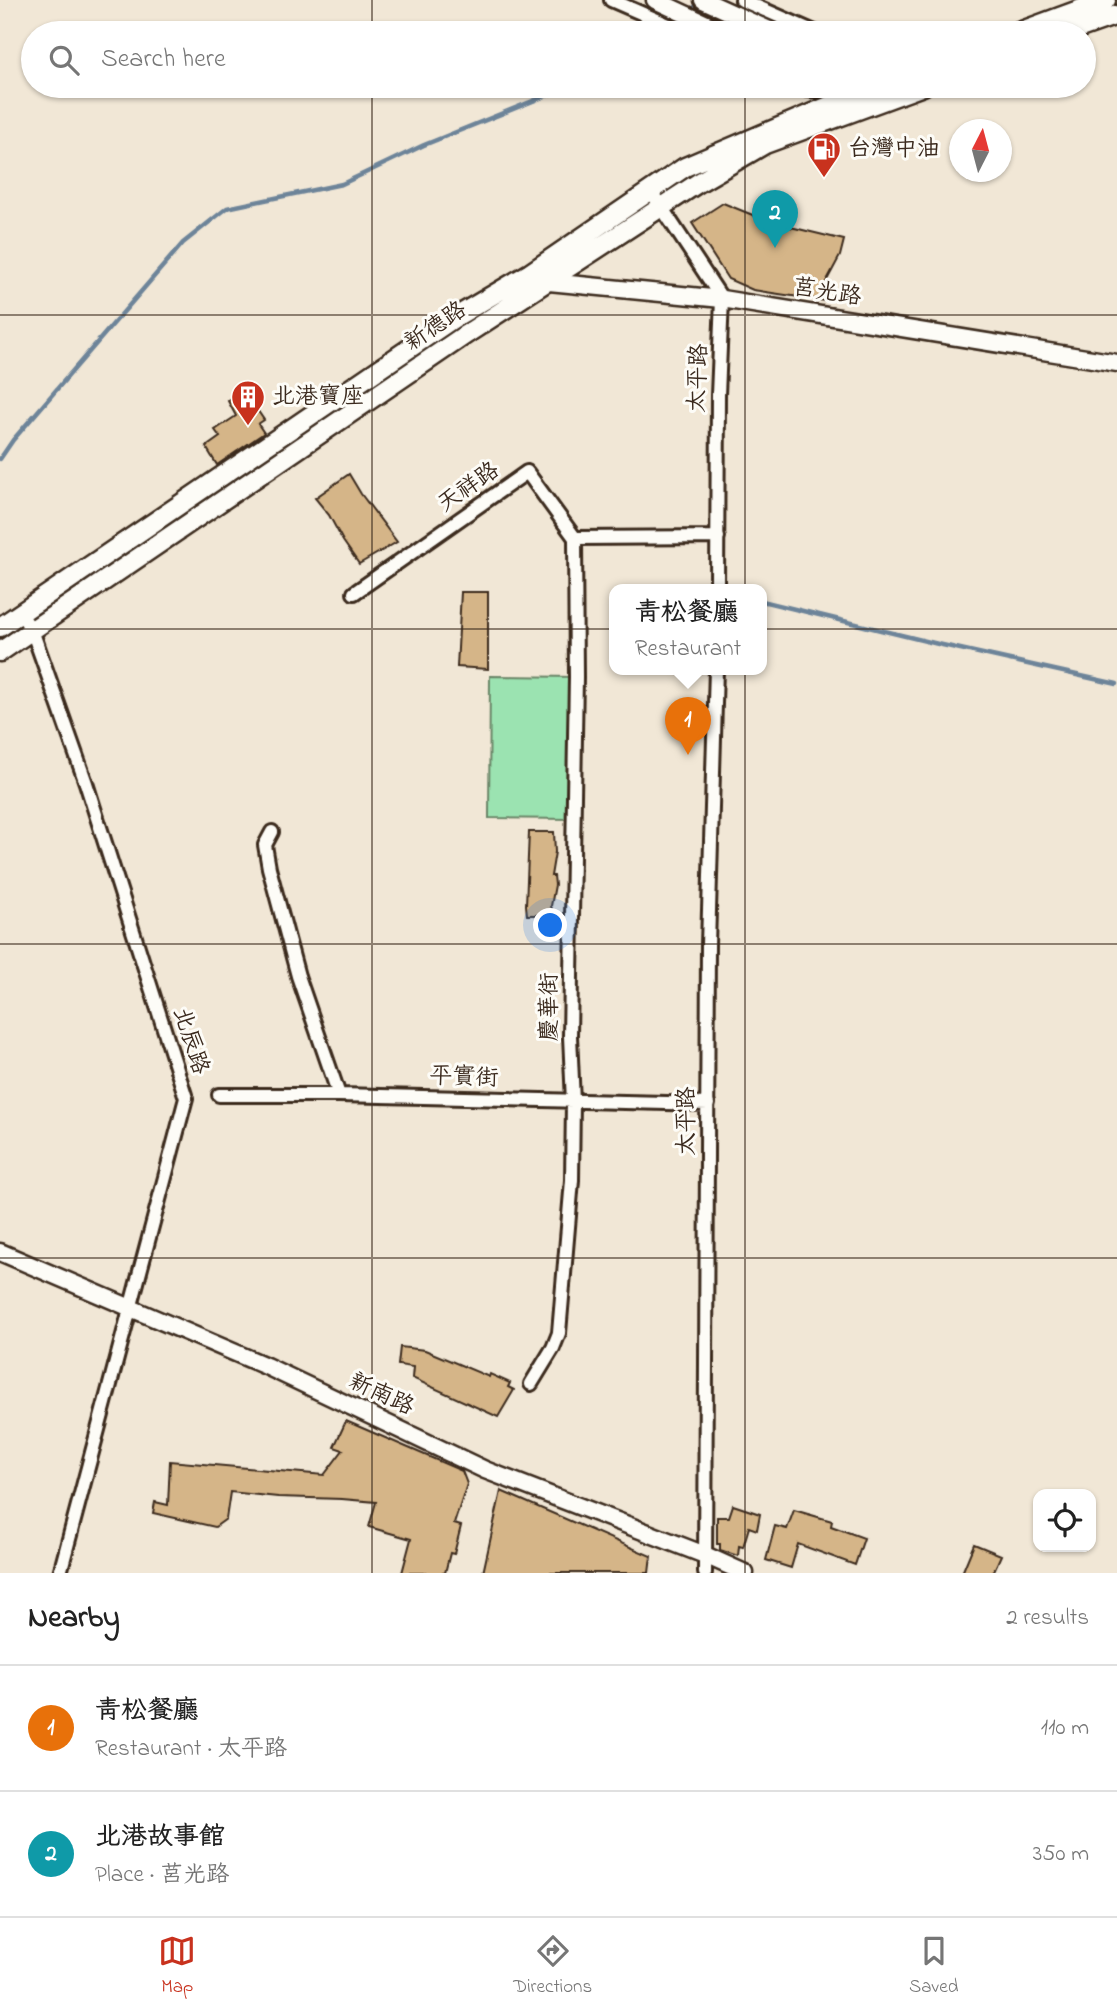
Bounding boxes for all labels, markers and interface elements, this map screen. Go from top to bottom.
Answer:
search box [21,21,1096,98]
icon: search [45,41,83,79]
text: Search here [101,41,226,79]
north arrow [949,119,1012,182]
fuel station icon: 台灣中油 [805,130,843,179]
place label: 台灣中油 [848,133,940,166]
pin: 2 [752,190,798,248]
street label: 莒光路 [790,271,864,315]
street label: 新德路 [398,294,474,360]
street label: 太平路 [681,343,717,413]
building icon: 北港寶座 [229,378,267,427]
place label: 北港寶座 [272,381,364,414]
street label: 天祥路 [431,455,507,521]
popup [609,584,767,675]
text: 青松餐廳 [635,595,739,633]
text: Restaurant [635,633,741,666]
pin: 1 [665,697,711,755]
your location [533,908,567,942]
street label: 慶華街 [534,973,567,1042]
street label: 北辰路 [164,1003,216,1079]
street label: 平實街 [429,1060,499,1096]
street label: 太平路 [671,1087,704,1156]
street label: 新南路 [343,1365,419,1425]
map controls [1033,1489,1096,1552]
button: locate [1033,1489,1096,1552]
text: Nearby [28,1597,120,1641]
text: 2 results [1006,1602,1089,1635]
text: 青松餐廳 [95,1693,199,1731]
text: 1 [47,1712,55,1745]
text: 110 m [1041,1712,1089,1745]
text: Restaurant · 太平路 [95,1733,287,1766]
text: 北港故事館 [95,1819,225,1857]
text: 2 [45,1838,57,1871]
text: 350 m [1033,1838,1089,1871]
text: Place · 莒光路 [95,1859,229,1892]
tab: Map [158,1932,196,2001]
tab: Directions [513,1932,592,2001]
tab: Saved [909,1932,959,2001]

